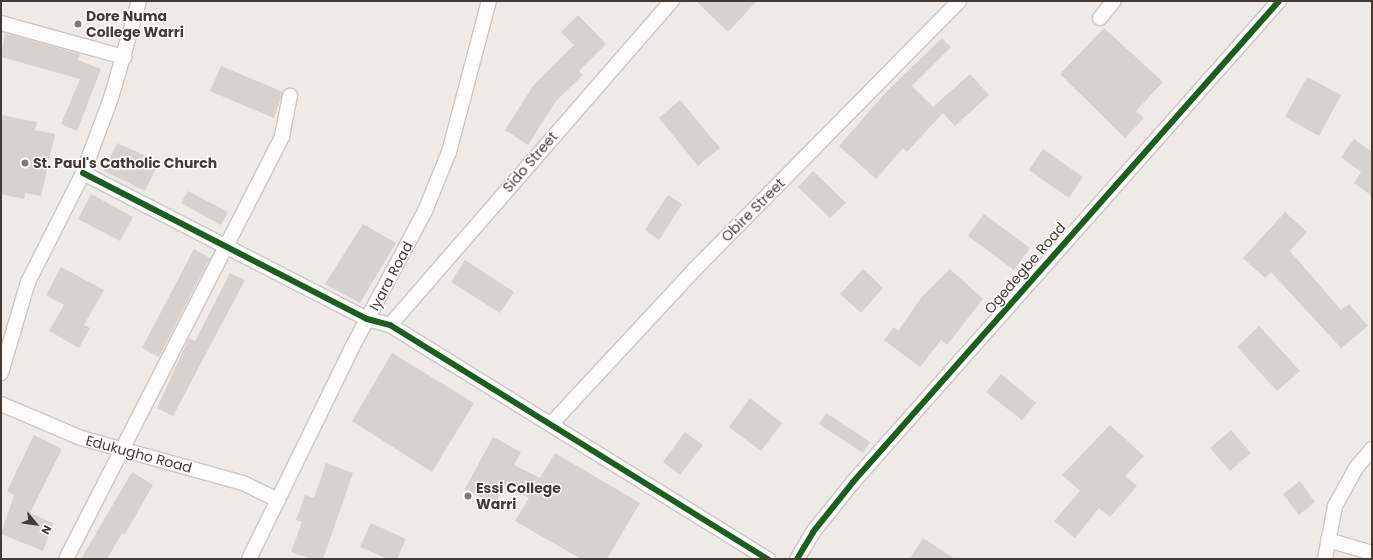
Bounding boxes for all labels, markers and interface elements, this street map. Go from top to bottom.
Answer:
place label: Dore Numa College Warri [86,8,184,40]
marker: Dore Numa College Warri [73,19,83,29]
street label: Sido Street [499,128,561,196]
place label: St. Paul's Catholic Church [33,155,217,171]
marker: St. Paul's Catholic Church [20,158,30,168]
street label: Obire Street [718,175,788,245]
street label: Ogedegbe Road [981,219,1069,317]
street label: Iyara Road [366,239,416,313]
street label: Edukugho Road [84,432,194,476]
place label: Essi College Warri [476,480,561,512]
marker: Essi College Warri [463,491,473,501]
north arrow [16,504,56,544]
text: N [37,522,55,537]

